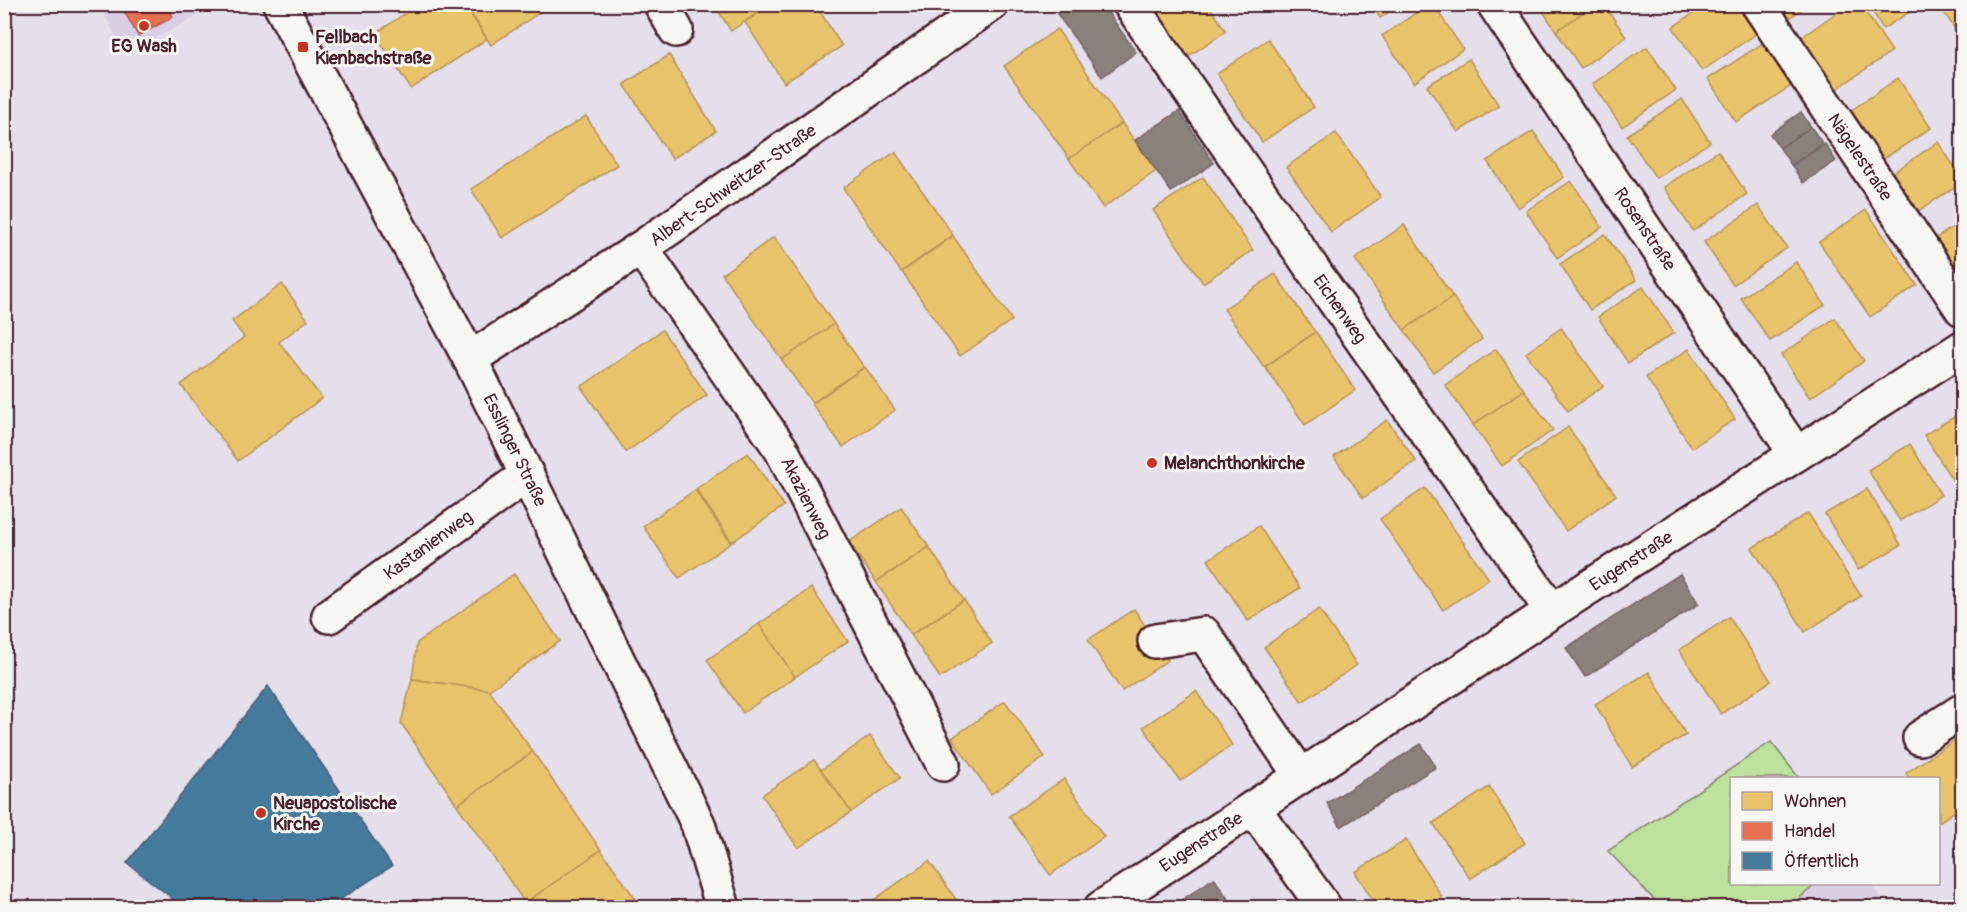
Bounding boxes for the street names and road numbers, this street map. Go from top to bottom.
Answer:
street label: Nägelestraße [1822,109,1897,206]
street label: Albert-Schweitzer-Straße [646,119,821,252]
street label: Rosenstraße [1608,183,1681,275]
street label: Eichenweg [1308,270,1372,348]
street label: Esslinger Straße [477,390,552,510]
street label: Akazienweg [775,453,836,543]
street label: Kastanienweg [379,505,477,585]
street label: Eugenstraße [1585,526,1677,597]
street label: Eugenstraße [1155,807,1247,878]

